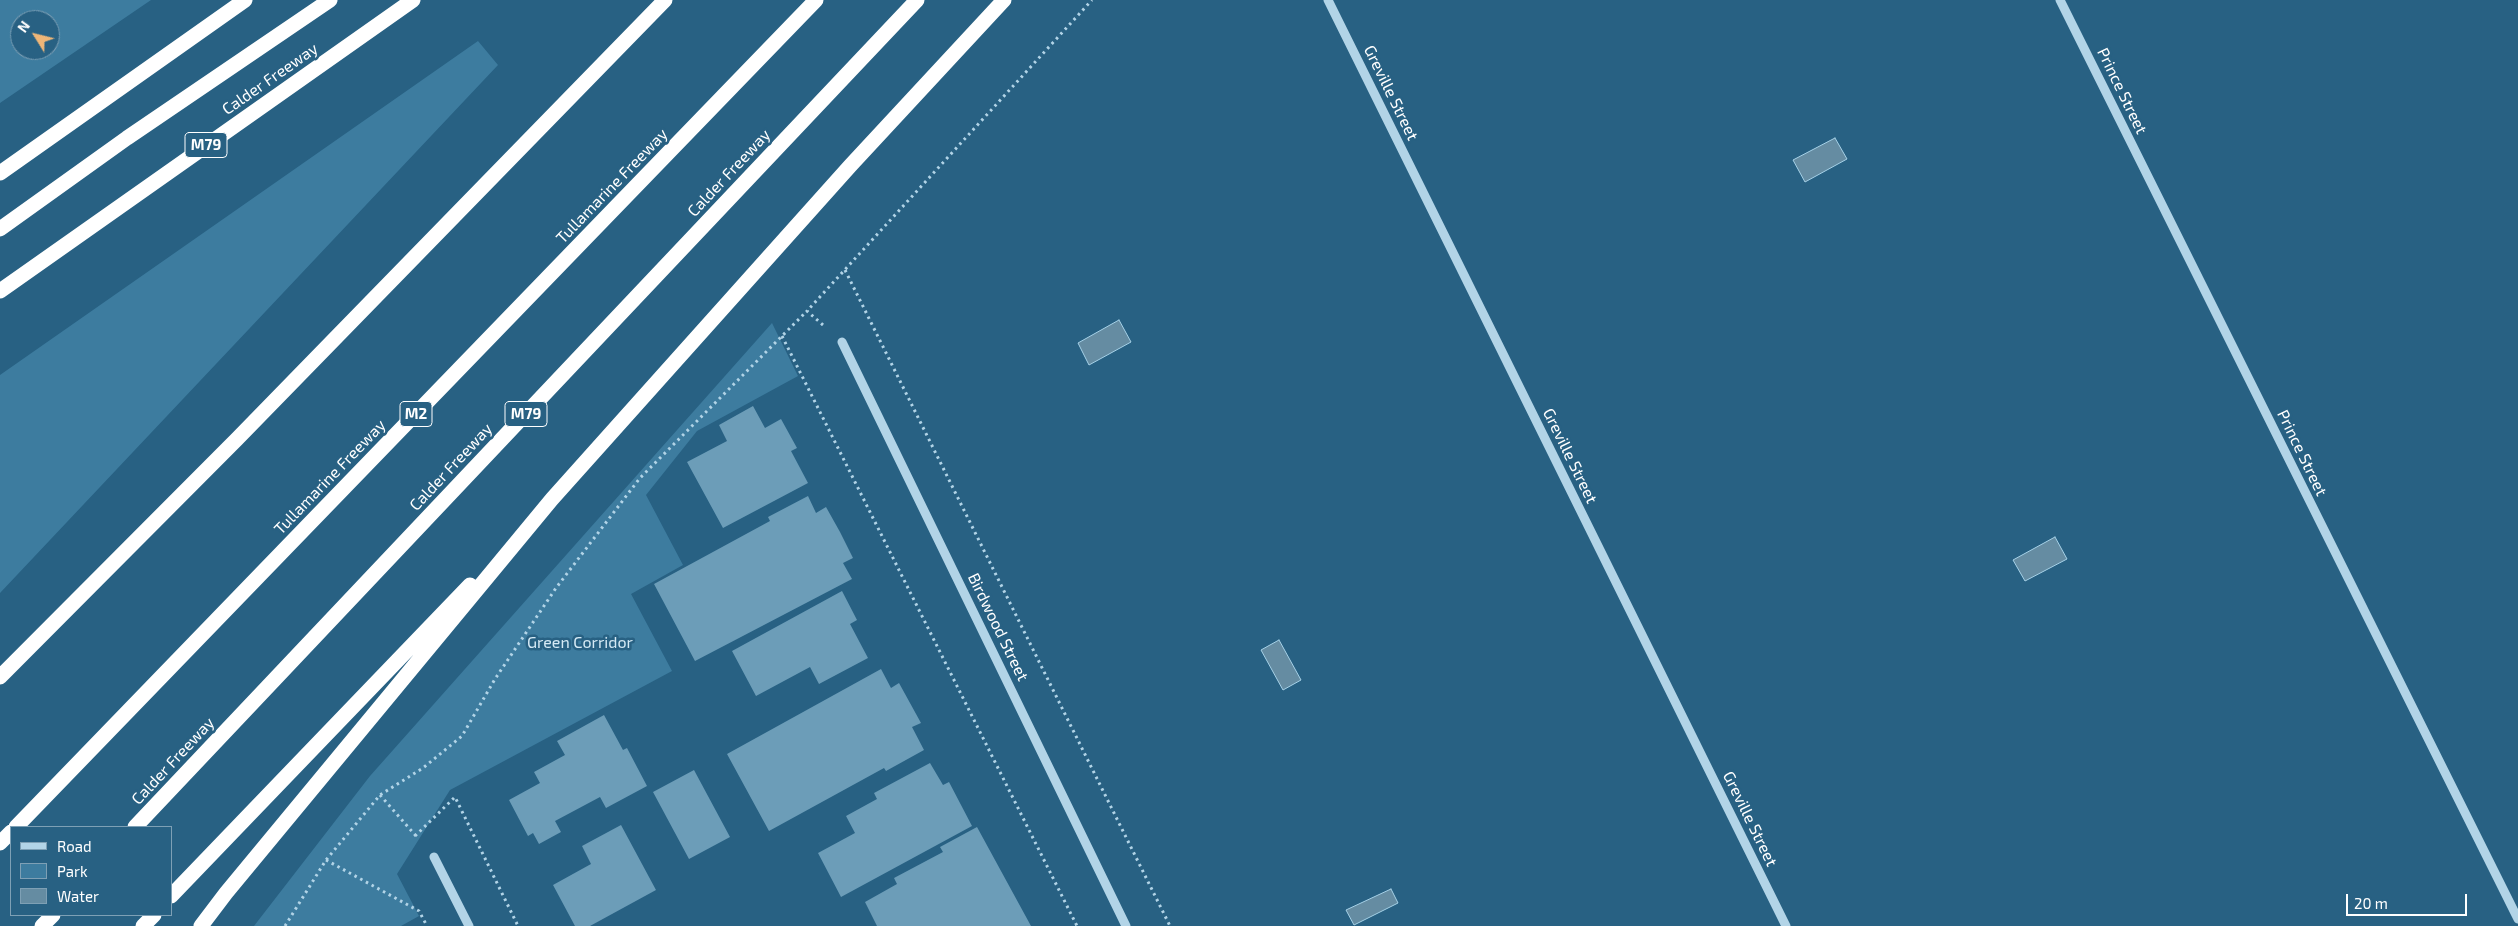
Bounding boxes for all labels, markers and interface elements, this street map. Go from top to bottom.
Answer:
north arrow [10,10,60,60]
text: N [13,17,33,36]
street label: Calder Freeway [218,39,322,119]
street label: Greville Street [1360,42,1422,144]
street label: Prince Street [2093,45,2151,137]
street label: Tullamarine Freeway [552,125,672,247]
street label: Calder Freeway [684,125,774,221]
road number: M79 [185,132,227,158]
road number: M2 [400,402,432,426]
road number: M79 [505,402,547,426]
street label: Greville Street [1539,405,1601,507]
street label: Prince Street [2273,407,2331,499]
street label: Tullamarine Freeway [270,416,390,538]
street label: Calder Freeway [406,419,496,515]
street label: Birdwood Street [964,570,1032,684]
park label: Green Corridor [527,633,633,653]
street label: Calder Freeway [128,713,218,809]
street label: Greville Street [1719,768,1781,870]
legend [10,826,172,916]
text: Road [57,837,92,855]
text: Park [57,862,88,880]
scale bar [2348,884,2469,916]
text: Water [57,887,99,905]
text: 20 m [2354,894,2388,912]

